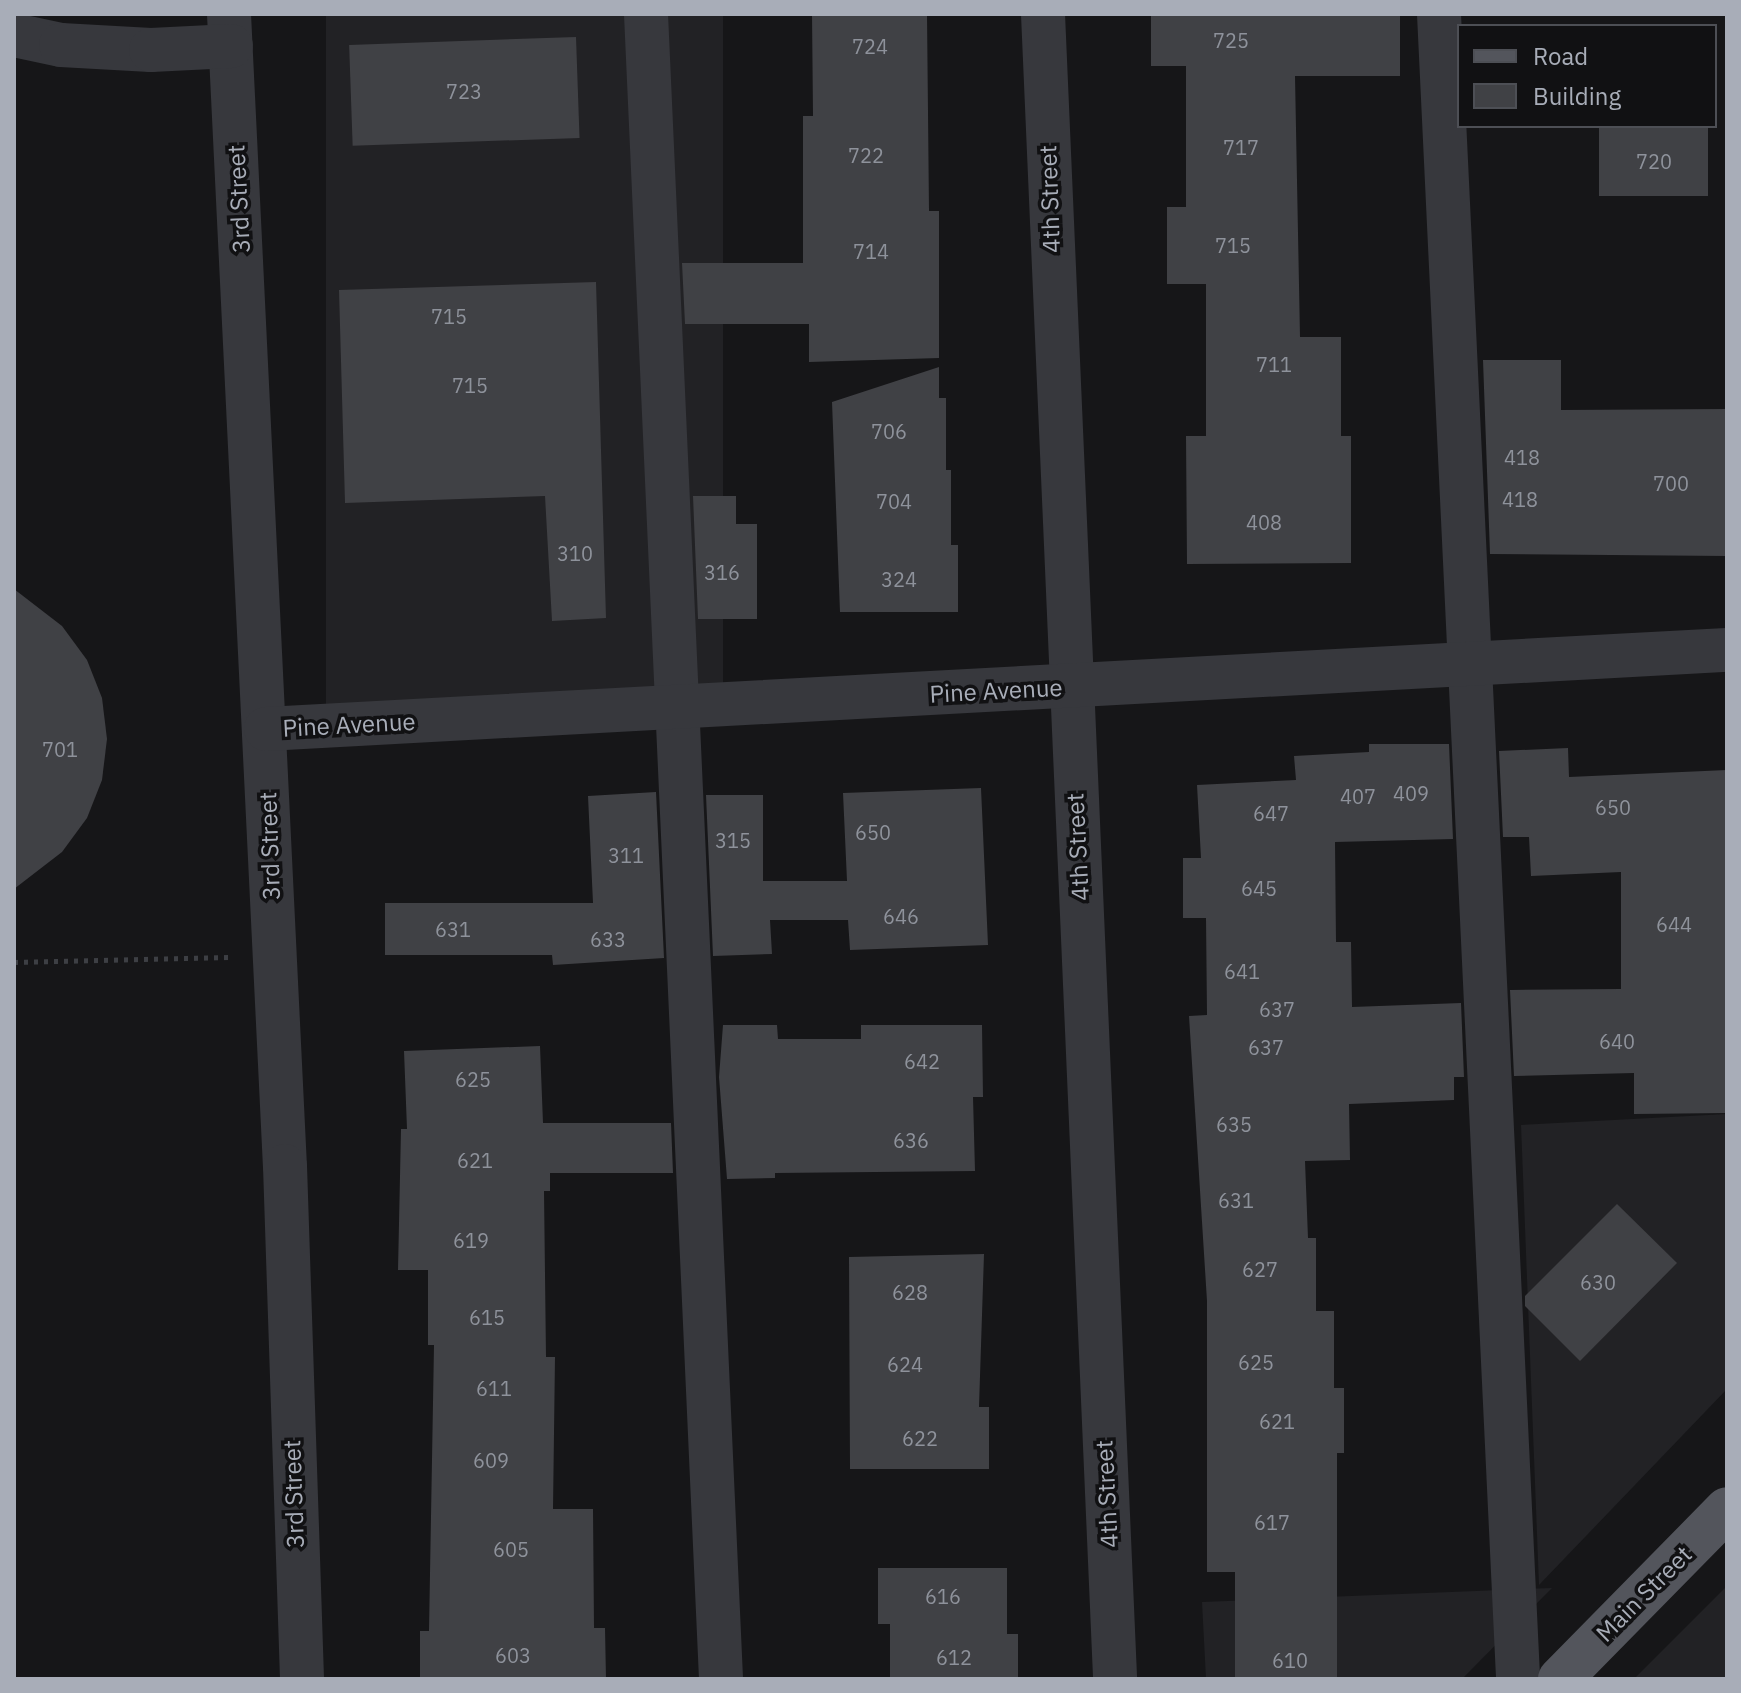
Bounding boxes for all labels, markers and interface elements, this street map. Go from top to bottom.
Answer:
legend [1457,24,1717,128]
house number: 725 [1213,28,1249,52]
house number: 724 [852,34,888,58]
text: Road [1533,40,1588,72]
house number: 723 [446,79,482,103]
text: Building [1533,80,1621,112]
house number: 717 [1223,135,1259,159]
house number: 722 [848,143,884,167]
street label: 3rd Street [222,144,256,254]
street label: 4th Street [1034,145,1066,253]
house number: 720 [1636,149,1672,173]
house number: 715 [1215,233,1251,257]
house number: 714 [853,239,889,263]
house number: 715 [431,304,467,328]
house number: 711 [1256,352,1292,376]
house number: 715 [452,373,488,397]
house number: 706 [871,419,907,443]
house number: 418 [1504,445,1540,469]
house number: 700 [1653,471,1689,495]
house number: 418 [1502,487,1538,511]
house number: 704 [876,489,912,513]
house number: 408 [1246,510,1282,534]
house number: 310 [557,541,593,565]
house number: 316 [704,560,740,584]
house number: 324 [881,567,917,591]
street label: Pine Avenue [929,673,1063,709]
street label: Pine Avenue [282,707,416,743]
house number: 701 [42,737,78,761]
house number: 409 [1393,781,1429,805]
house number: 407 [1340,784,1376,808]
street label: 3rd Street [254,791,286,901]
street label: 4th Street [1061,792,1095,902]
house number: 650 [1595,795,1631,819]
house number: 647 [1253,801,1289,825]
house number: 650 [855,820,891,844]
house number: 315 [715,828,751,852]
house number: 311 [608,843,644,867]
house number: 645 [1241,876,1277,900]
house number: 646 [883,904,919,928]
house number: 644 [1656,912,1692,936]
house number: 631 [435,917,471,941]
house number: 633 [590,927,626,951]
house number: 641 [1224,959,1260,983]
house number: 637 [1259,997,1295,1021]
house number: 640 [1599,1029,1635,1053]
house number: 637 [1248,1035,1284,1059]
house number: 642 [904,1049,940,1073]
house number: 625 [455,1067,491,1091]
house number: 635 [1216,1112,1252,1136]
house number: 636 [893,1128,929,1152]
house number: 621 [457,1148,493,1172]
house number: 631 [1218,1188,1254,1212]
house number: 619 [453,1228,489,1252]
house number: 627 [1242,1257,1278,1281]
house number: 630 [1580,1270,1616,1294]
house number: 628 [892,1280,928,1304]
house number: 615 [469,1305,505,1329]
house number: 625 [1238,1350,1274,1374]
house number: 624 [887,1352,923,1376]
house number: 611 [476,1376,512,1400]
house number: 621 [1259,1409,1295,1433]
house number: 622 [902,1426,938,1450]
street label: 3rd Street [278,1439,310,1549]
street label: 4th Street [1090,1439,1124,1549]
house number: 609 [473,1448,509,1472]
house number: 617 [1254,1510,1290,1534]
house number: 605 [493,1537,529,1561]
street label: Main Street [1590,1540,1698,1648]
house number: 616 [925,1584,961,1608]
house number: 603 [495,1643,531,1667]
house number: 612 [936,1645,972,1669]
house number: 610 [1272,1648,1308,1672]

